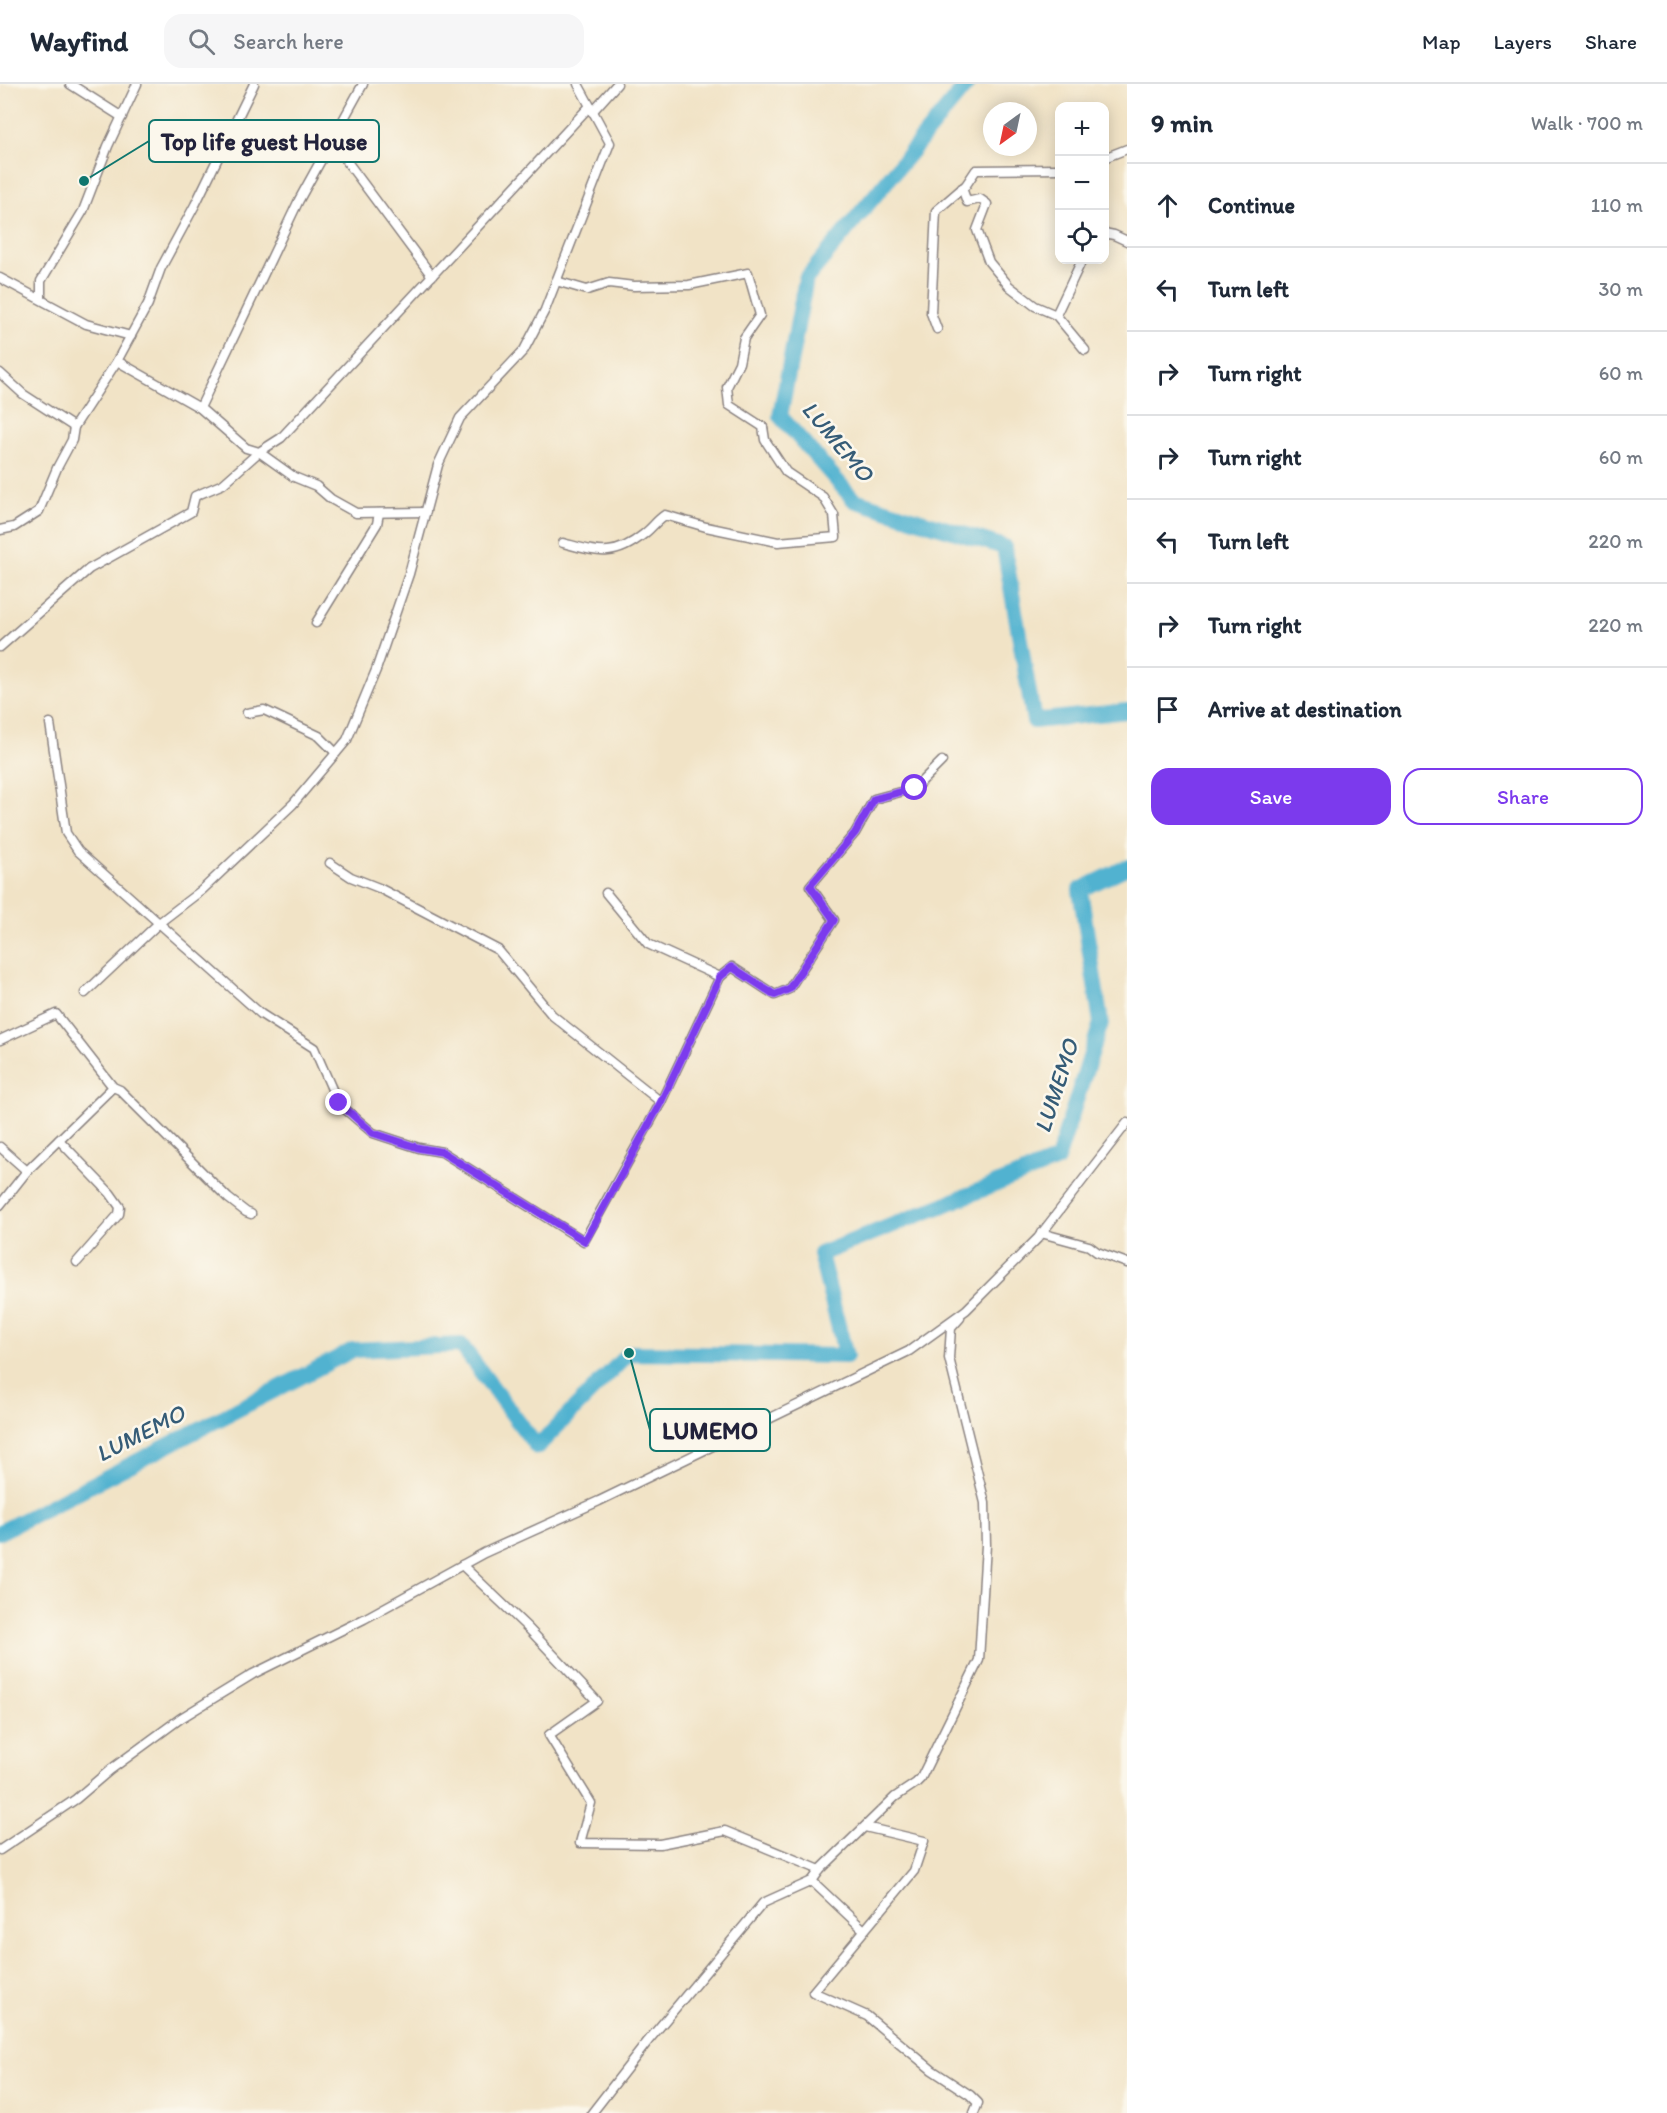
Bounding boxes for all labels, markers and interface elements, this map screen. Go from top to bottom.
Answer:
search box [164,14,584,68]
text: Wayfind [30,24,128,58]
icon: search [185,25,218,58]
text: Search here [233,28,344,55]
text: Map [1422,29,1461,54]
text: Layers [1494,29,1552,54]
text: Share [1585,29,1637,54]
north arrow [983,102,1037,156]
map controls [1055,102,1109,264]
button: + [1055,102,1109,156]
text: 9 min [1151,107,1213,139]
text: Walk · 700 m [1531,111,1643,135]
callout: Top life guest House [149,120,379,162]
text: Top life guest House [160,127,367,157]
button: − [1055,156,1109,210]
icon: ahead [1151,189,1184,222]
text: Continue [1208,192,1295,219]
text: 110 m [1591,193,1643,217]
button: locate [1055,210,1109,264]
icon: left [1151,273,1184,306]
text: Turn left [1208,276,1289,303]
text: 30 m [1598,277,1643,301]
icon: right [1151,357,1184,390]
text: Turn right [1208,360,1302,387]
text: 60 m [1599,361,1643,385]
water label: LUMEMO [796,395,881,488]
icon: right [1151,441,1184,474]
text: Turn right [1208,444,1302,471]
text: 60 m [1599,445,1643,469]
icon: left [1151,525,1184,558]
text: Turn left [1208,528,1289,555]
text: 220 m [1588,529,1643,553]
icon: right [1151,609,1184,642]
text: Turn right [1208,612,1302,639]
text: 220 m [1588,613,1643,637]
icon: arrive [1151,693,1184,726]
text: Arrive at destination [1208,696,1402,723]
button: Save [1151,768,1391,825]
button: Share [1403,768,1643,825]
route start [901,774,927,800]
water label: LUMEMO [1027,1034,1085,1136]
route end [325,1089,351,1115]
water label: LUMEMO [91,1397,191,1468]
callout: LUMEMO [650,1409,770,1451]
text: LUMEMO [662,1416,758,1445]

